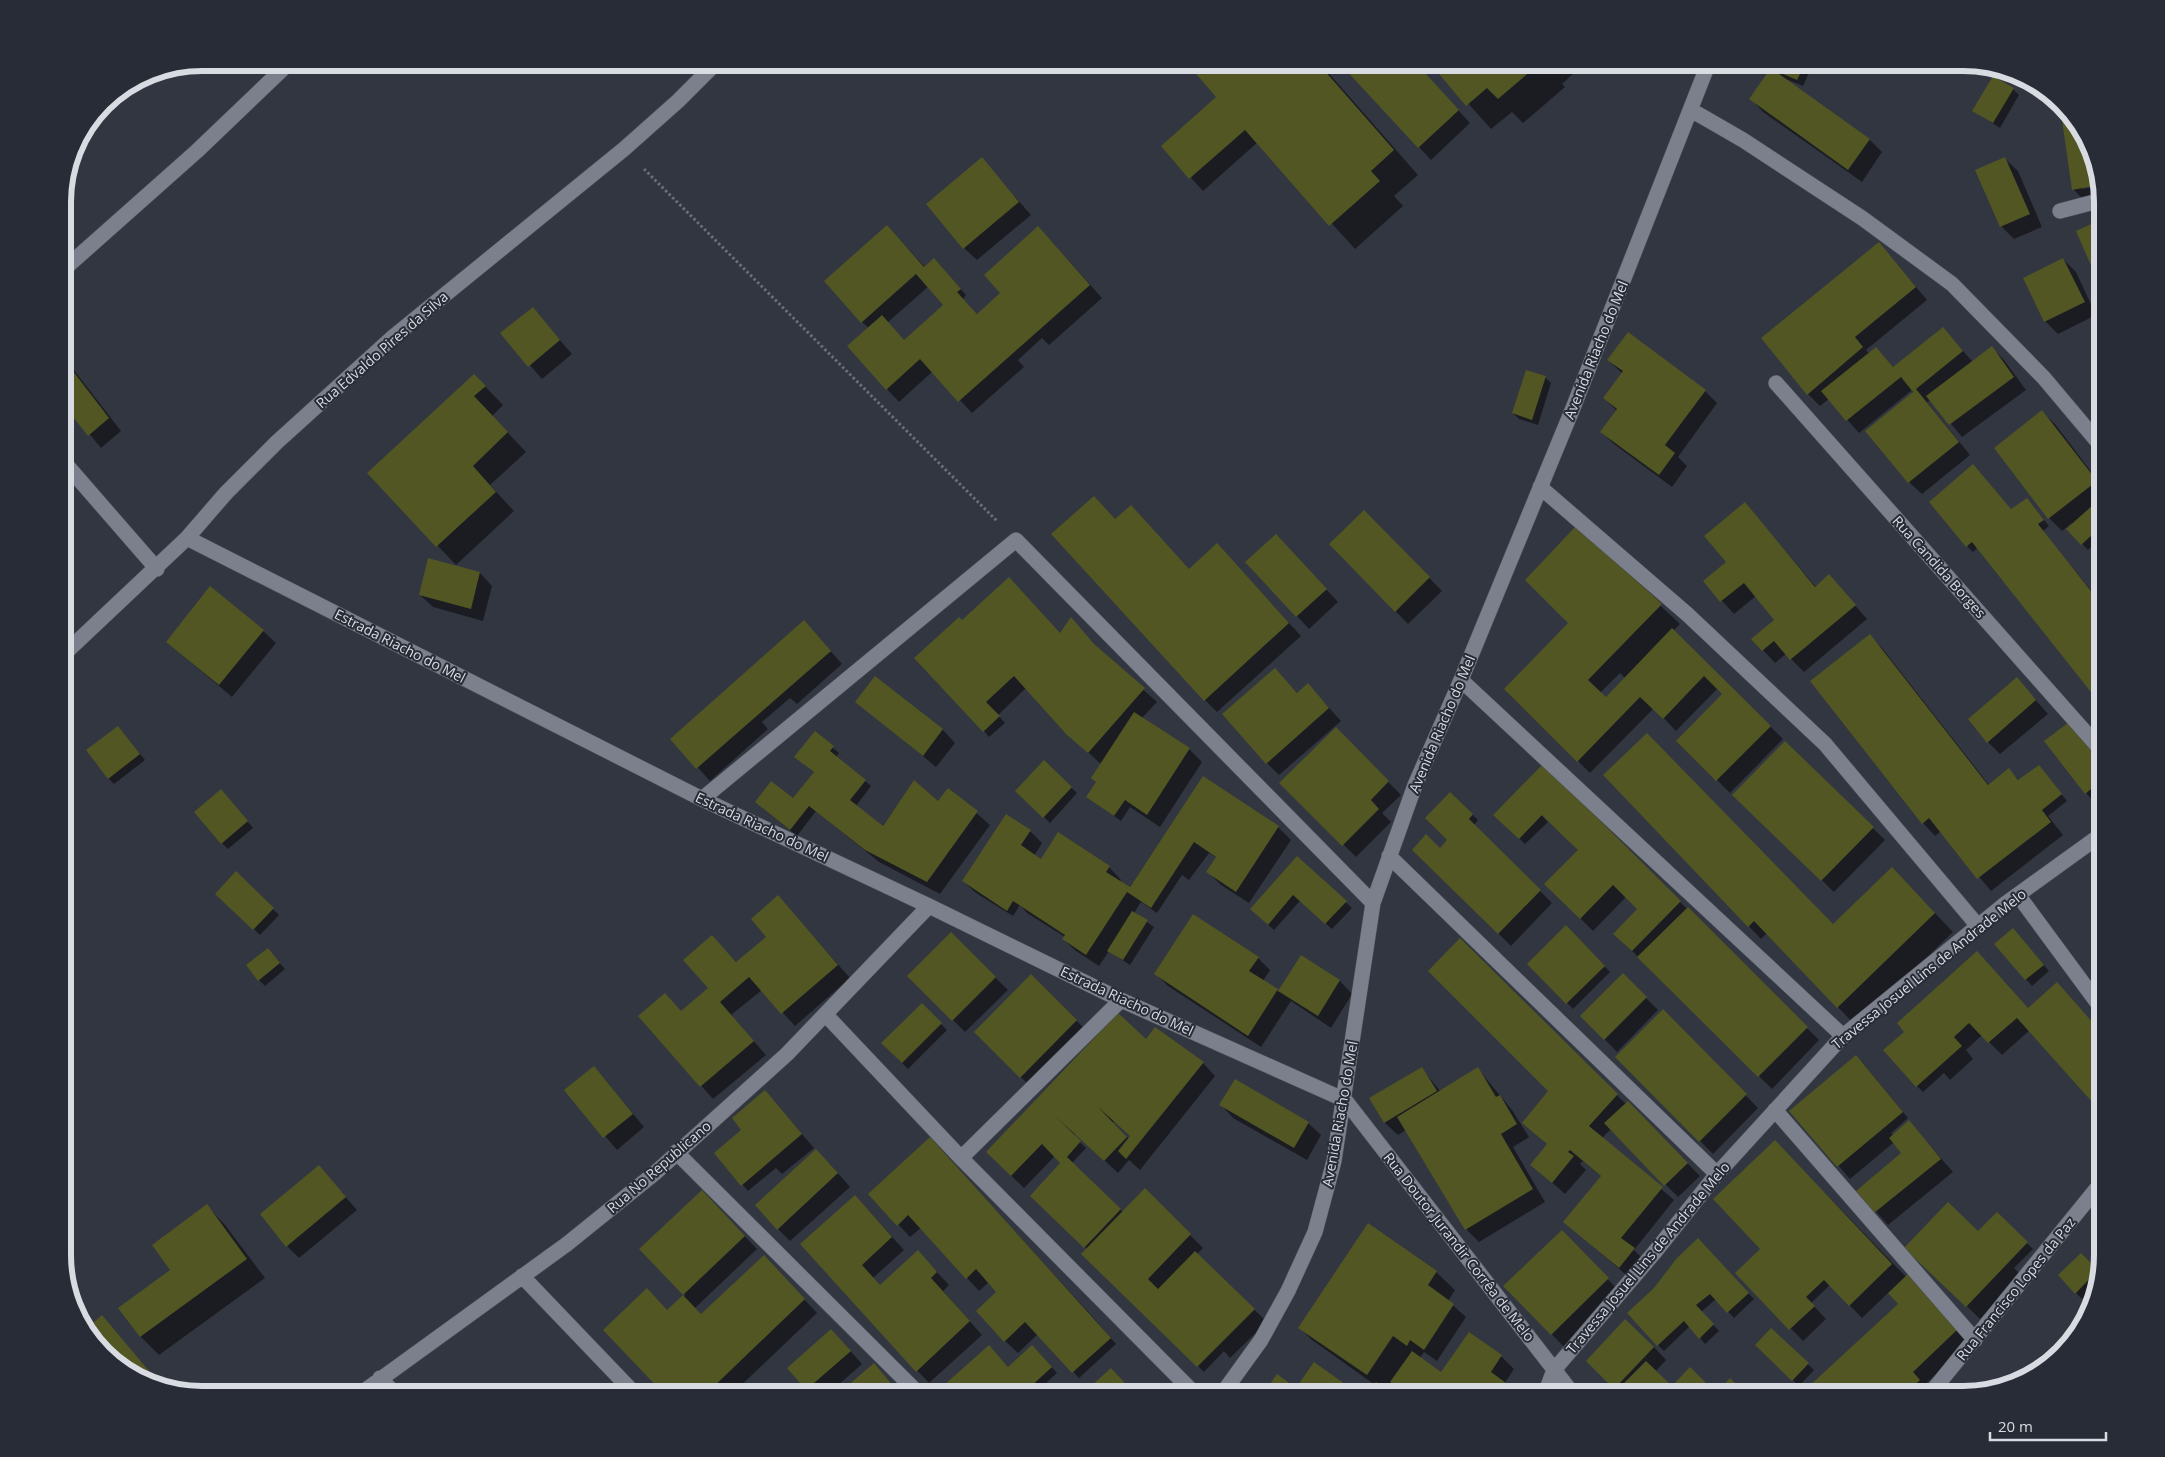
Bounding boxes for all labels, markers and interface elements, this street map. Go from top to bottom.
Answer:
street label: Avenida Riacho do Mel [1559,278,1632,422]
street label: Rua Edvaldo Pires da Silva [312,287,452,412]
street label: Rua Candida Borges [1888,512,1991,622]
street label: Estrada Riacho do Mel [331,604,469,687]
street label: Avenida Riacho do Mel [1404,652,1479,796]
street label: Estrada Riacho do Mel [693,787,832,866]
street label: Travessa Josuel Lins de Andrade Melo [1827,884,2030,1053]
street label: Estrada Riacho do Mel [1058,961,1197,1040]
street label: Avenida Riacho do Mel [1317,1040,1362,1188]
street label: Rua No Republicano [603,1116,715,1217]
street label: Rua Doutor Jurandir Corrêa de Melo [1380,1148,1539,1345]
street label: Travessa Josuel Lins de Andrade Melo [1562,1158,1734,1358]
street label: Rua Francisco Lopes da Paz [1952,1213,2080,1364]
scale bar [1990,1410,2106,1442]
text: 20 m [1998,1416,2033,1436]

